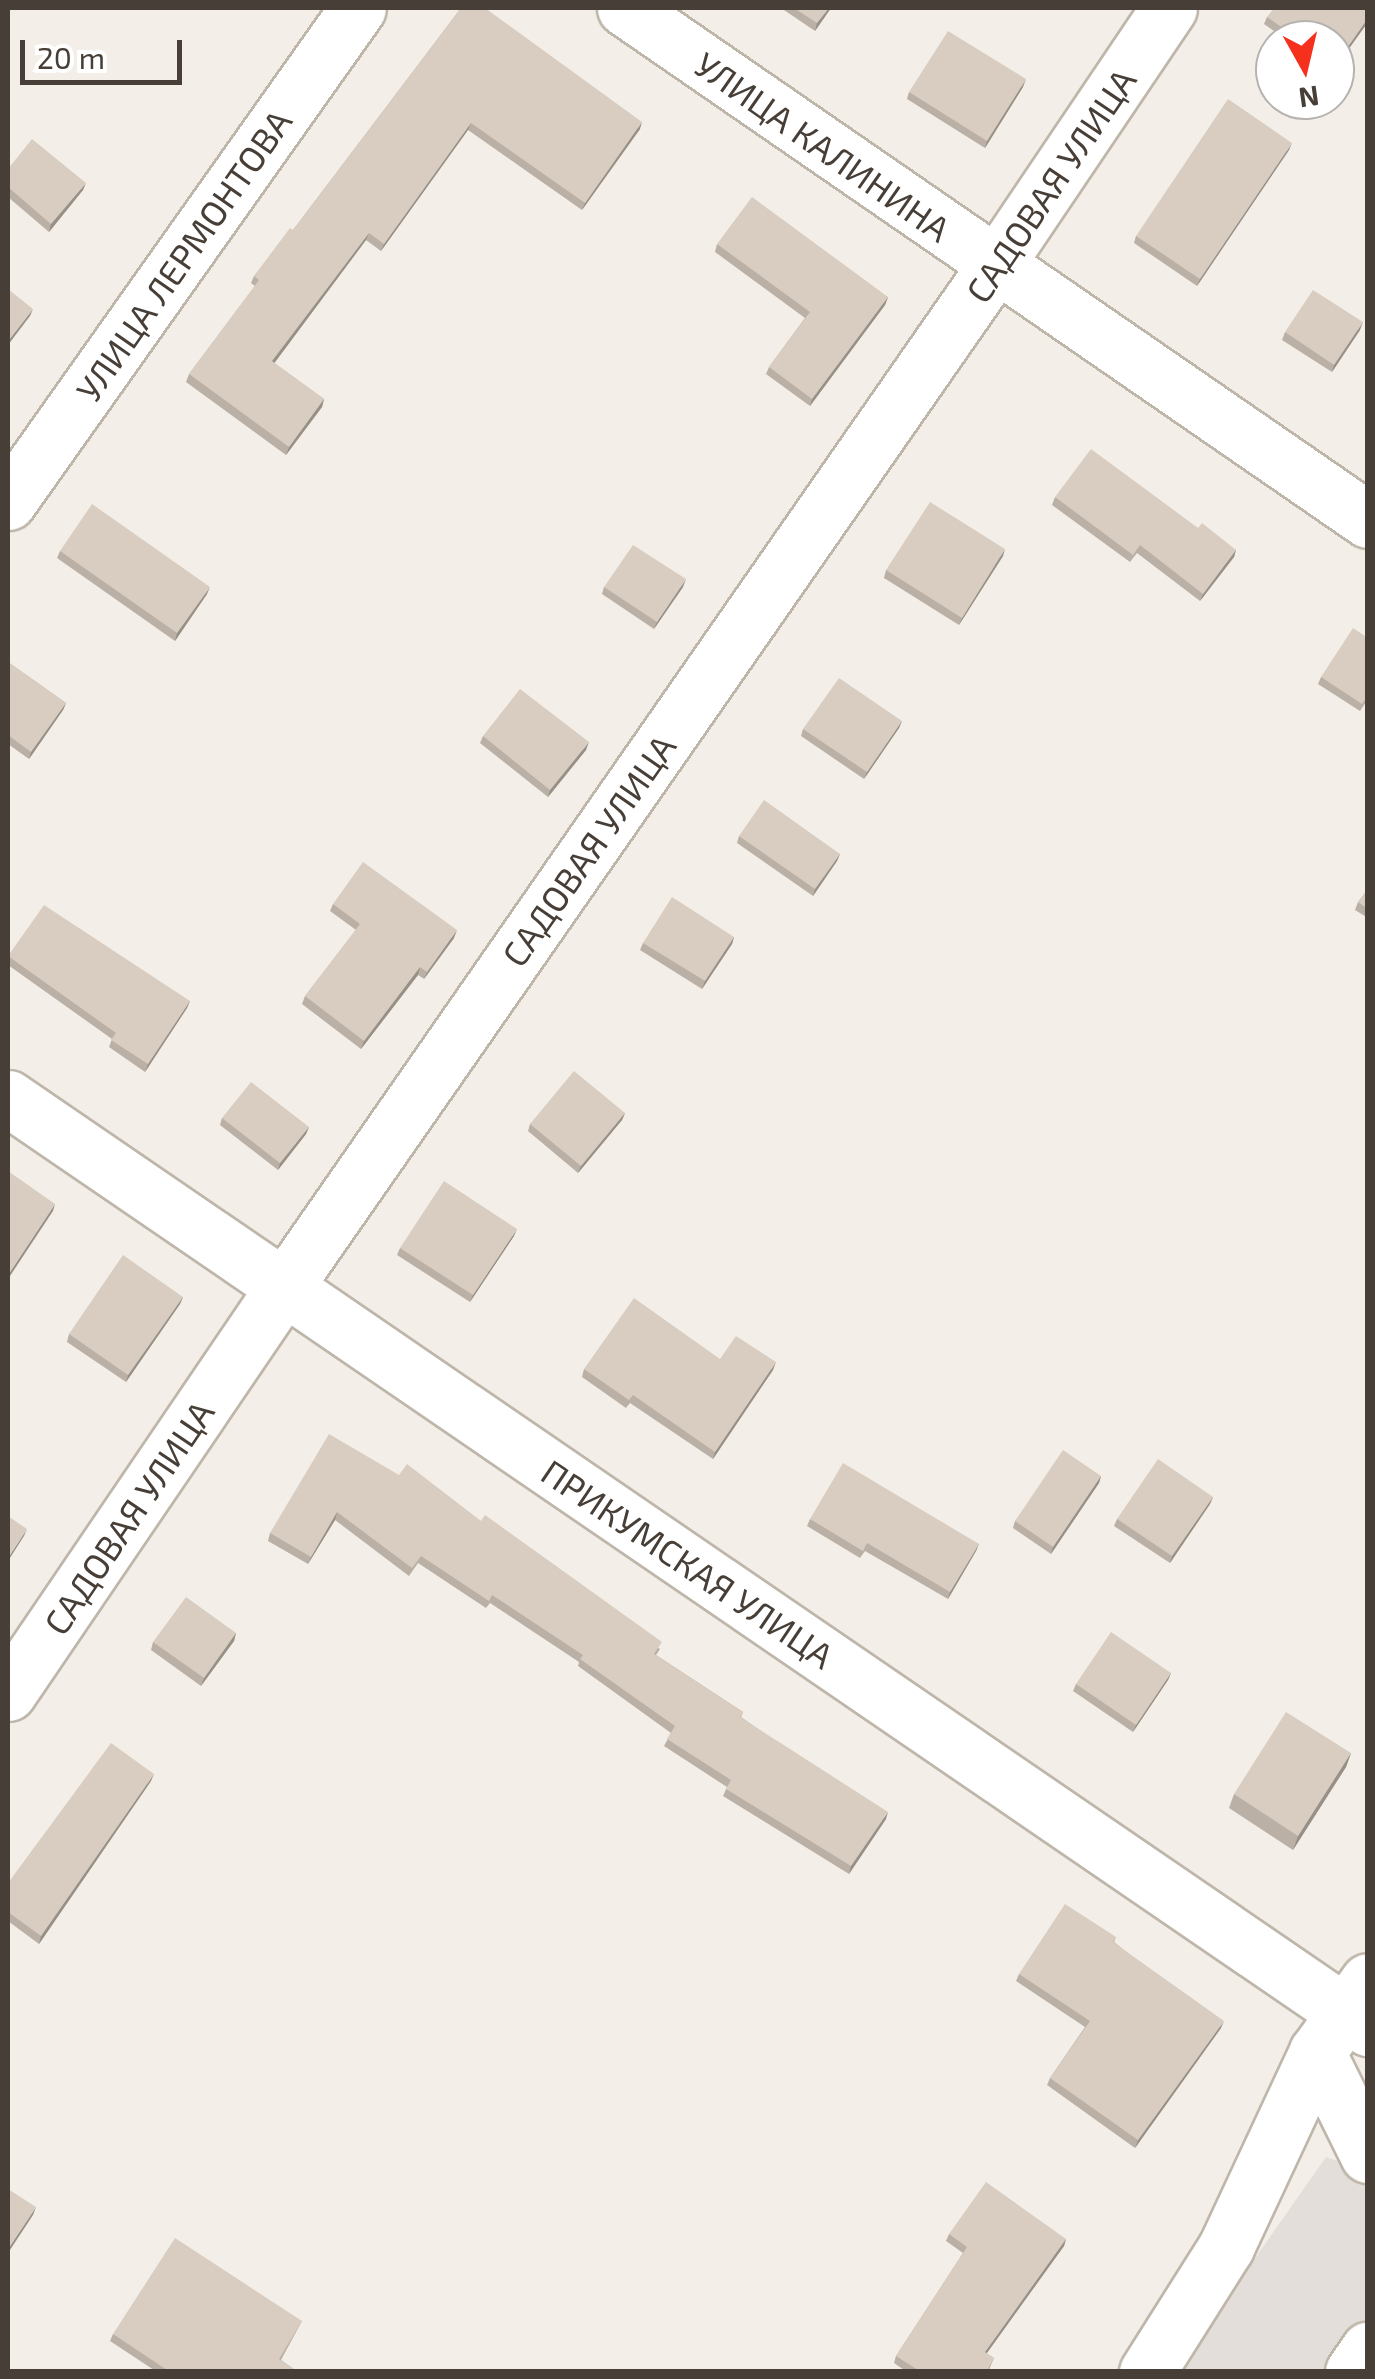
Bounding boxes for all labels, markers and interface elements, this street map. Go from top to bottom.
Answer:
scale bar [25,20,188,82]
north arrow [1255,20,1355,120]
text: 20 m [37,39,105,75]
street label: УЛИЦА КАЛИНИНА [688,42,958,250]
street label: САДОВАЯ УЛИЦА [956,60,1144,310]
text: N [1297,79,1321,116]
street label: УЛИЦА ЛЕРМОНТОВА [67,101,299,409]
street label: САДОВАЯ УЛИЦА [492,726,684,974]
street label: САДОВАЯ УЛИЦА [34,1392,222,1642]
street label: ПРИКУМСКАЯ УЛИЦА [534,1450,842,1676]

